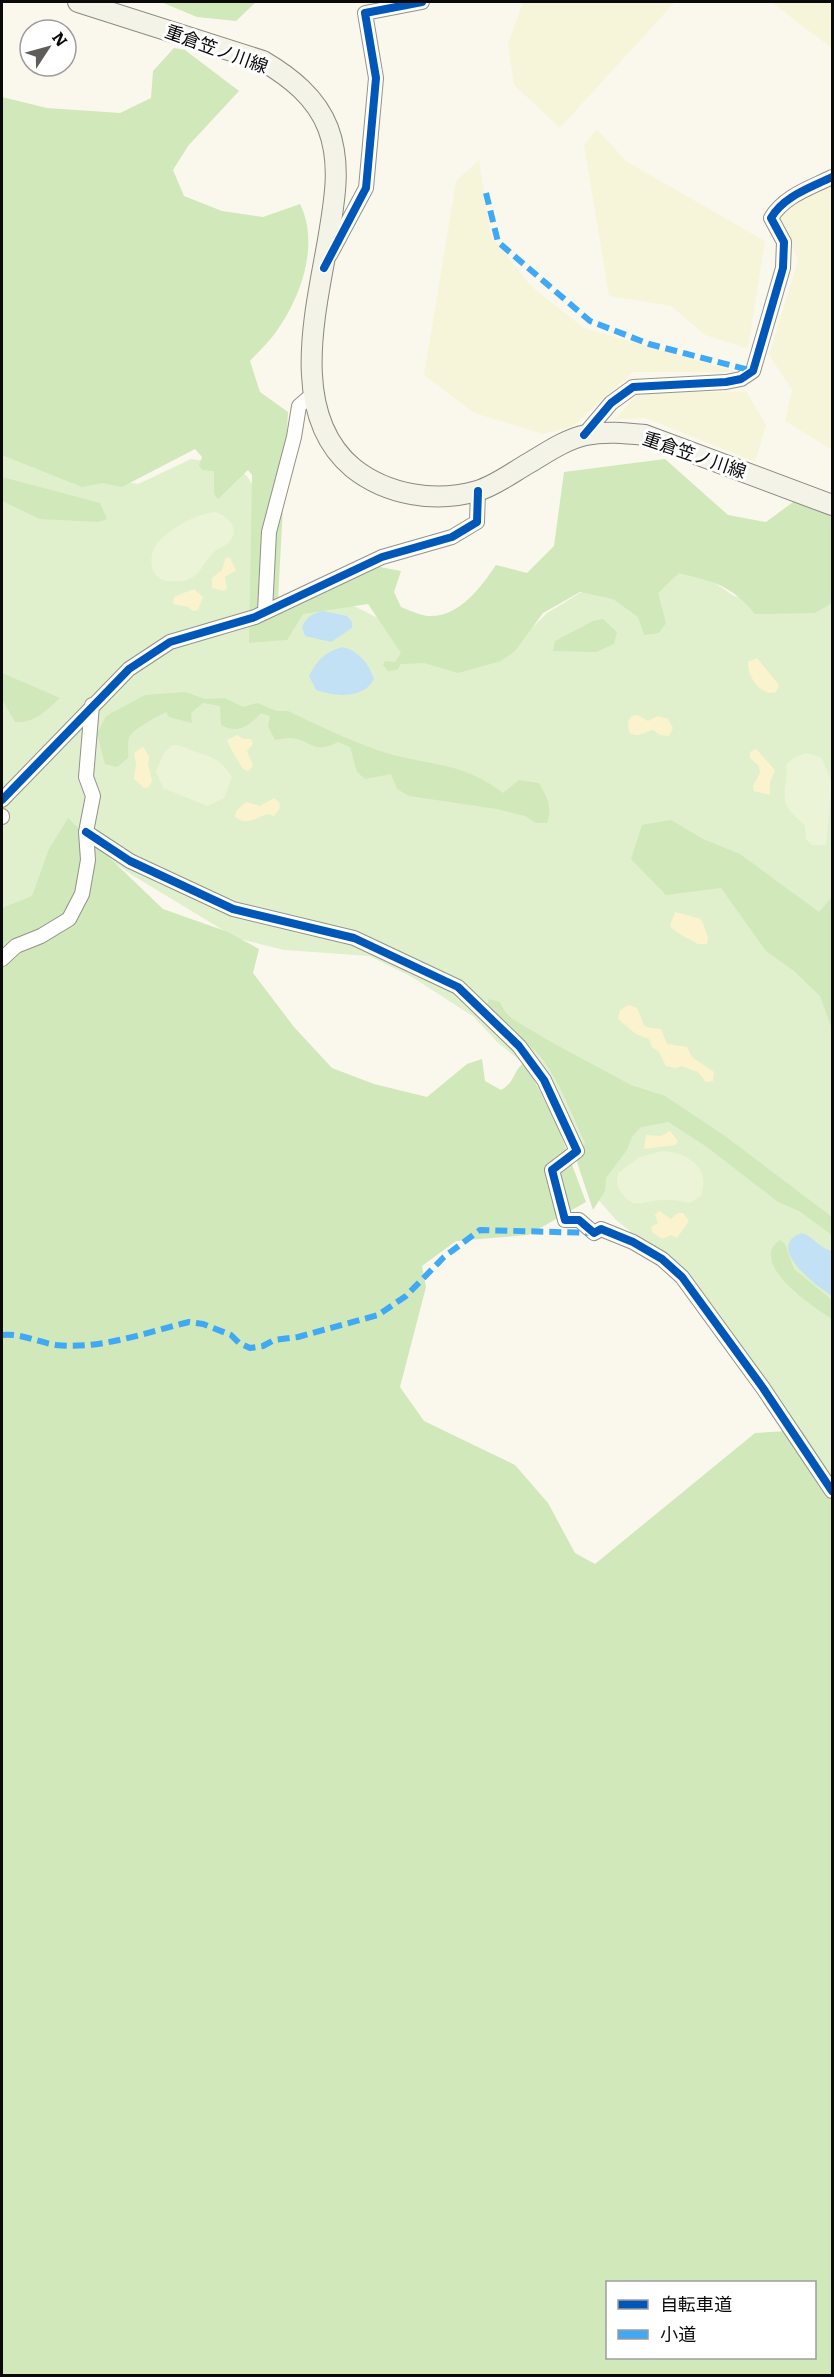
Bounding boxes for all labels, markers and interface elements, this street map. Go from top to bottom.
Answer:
street label: 重倉笠ノ川線 [162,17,272,79]
north arrow [18,18,78,78]
text: N [47,26,75,51]
street label: 重倉笠ノ川線 [640,424,750,484]
legend [606,2281,816,2359]
text: 自転車道 [660,2290,732,2317]
text: 小道 [660,2320,696,2347]

